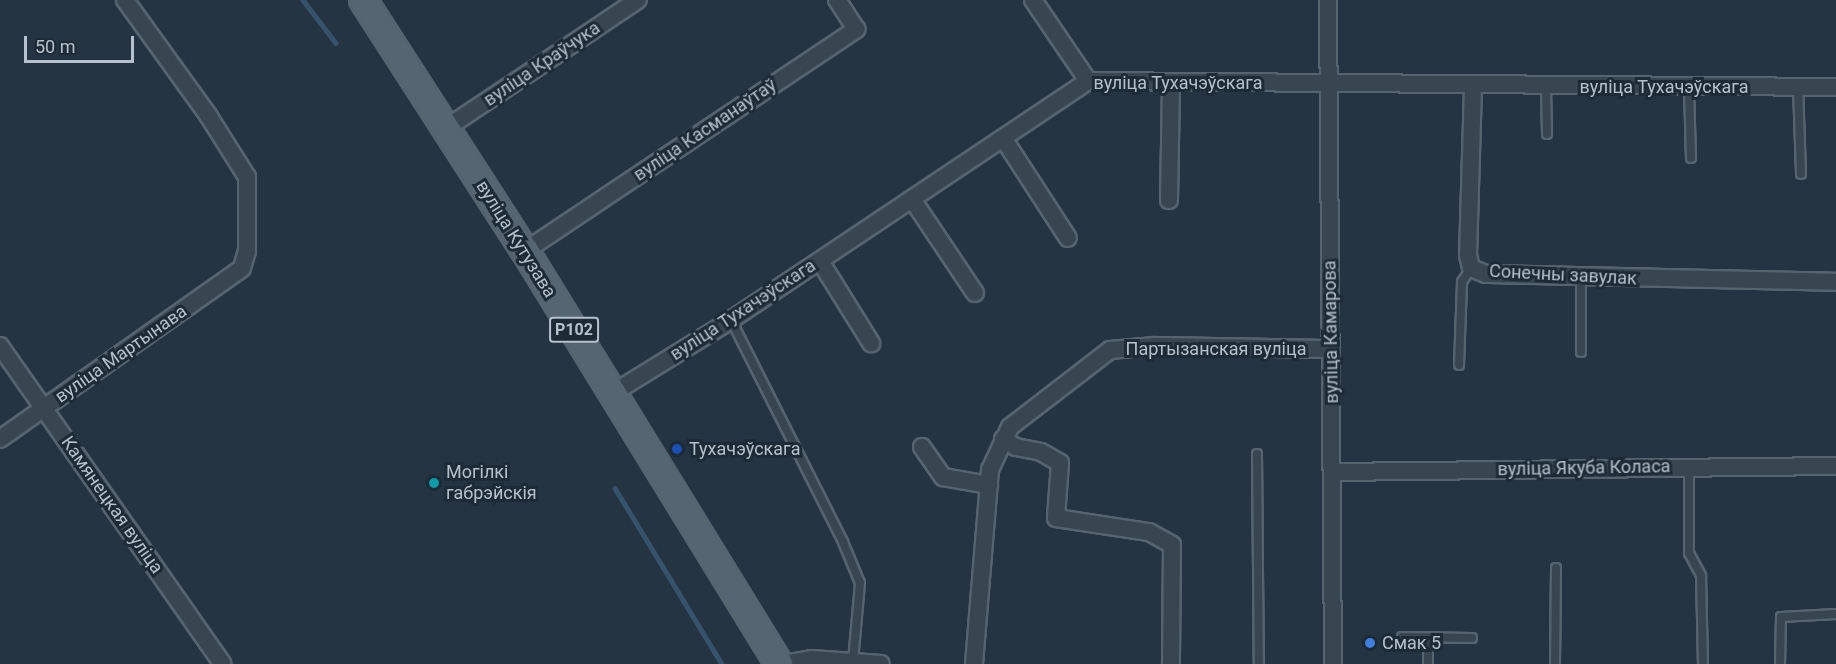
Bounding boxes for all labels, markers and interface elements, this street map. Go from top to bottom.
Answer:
street label: вуліца Краўчука [480,17,604,111]
scale bar [27,24,136,62]
text: 50 m [35,36,75,57]
street label: вуліца Тухачэўскага [1093,72,1263,94]
street label: вуліца Касманаўтаў [630,74,780,186]
street label: вуліца Тухачэўскага [1579,76,1749,98]
street label: вуліца Кутузава [471,176,561,302]
street label: вуліца Тухачэўскага [666,255,820,365]
street label: вуліца Камарова [1319,260,1343,404]
street label: Сонечны завулак [1489,260,1637,290]
street label: вуліца Мартынава [51,300,191,408]
road number: Р102 [548,317,600,343]
street label: Партызанская вуліца [1126,338,1306,360]
street label: Камянецкая вуліца [57,432,167,578]
place label: Тухачэўскага [689,438,800,460]
marker: Тухачэўскага [670,442,684,456]
street label: вуліца Якуба Коласа [1497,456,1671,480]
place label: Могілкі габрэйскія [446,462,537,504]
marker: Могілкі габрэйскія [427,476,441,490]
place label: Смак 5 [1382,632,1441,654]
marker: Смак 5 [1363,636,1377,650]

